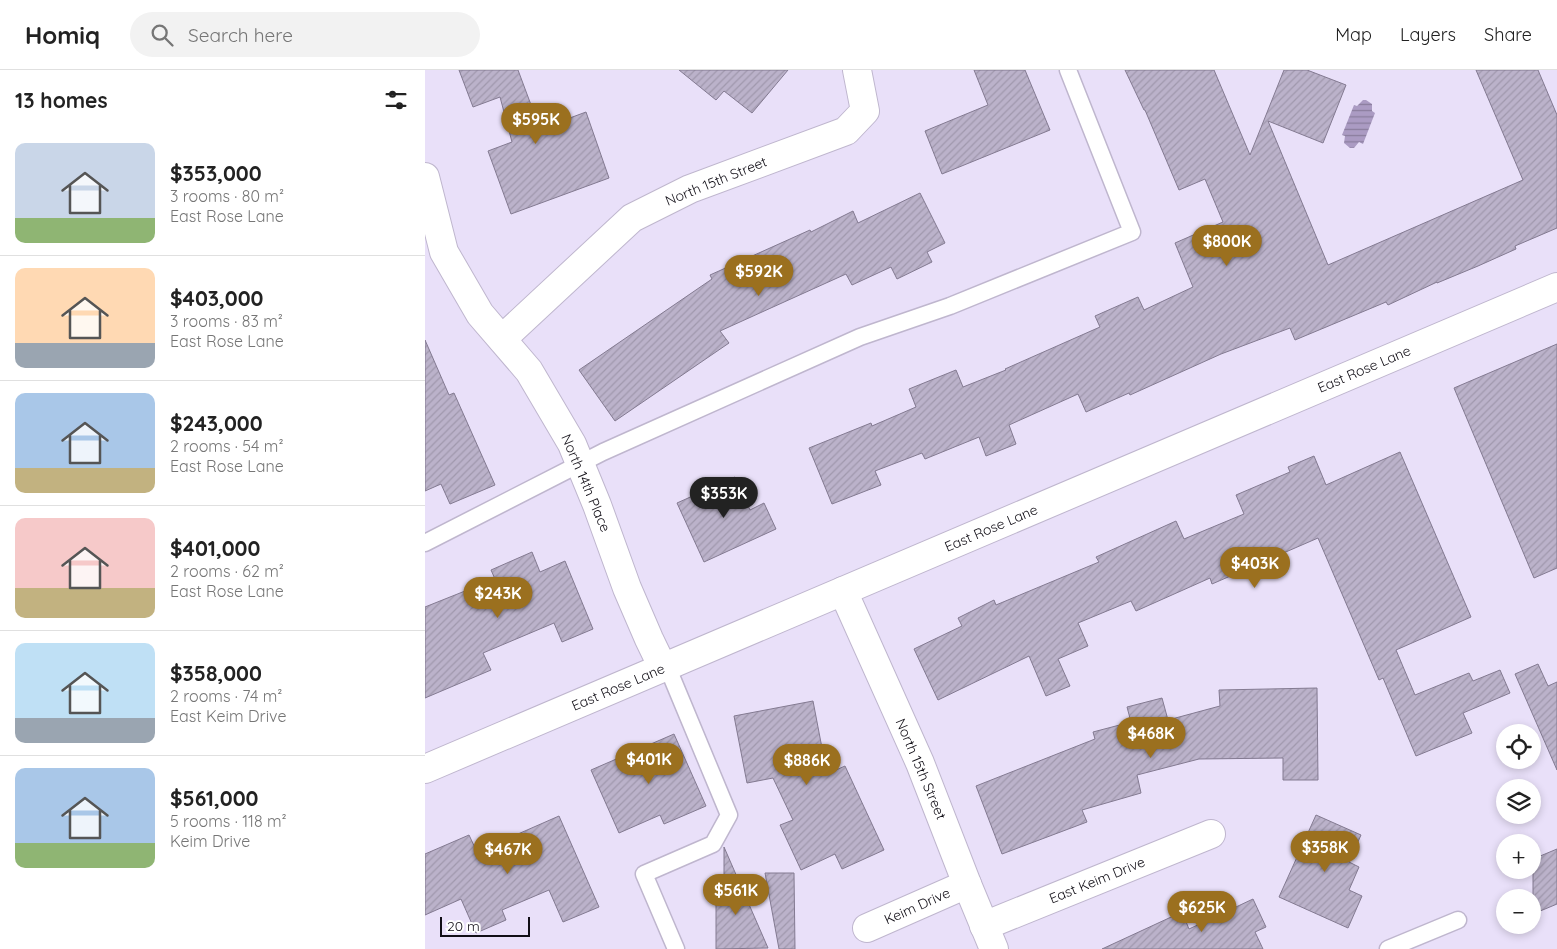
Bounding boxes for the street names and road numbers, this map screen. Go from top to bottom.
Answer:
street label: North 15th Street [662,152,770,210]
street label: East Rose Lane [1315,341,1413,397]
street label: North 14th Place [557,431,615,535]
street label: East Rose Lane [942,500,1040,556]
street label: East Rose Lane [569,659,667,715]
street label: North 15th Street [892,716,951,823]
street label: East Keim Drive [1046,853,1148,907]
street label: Keim Drive [881,883,953,929]

